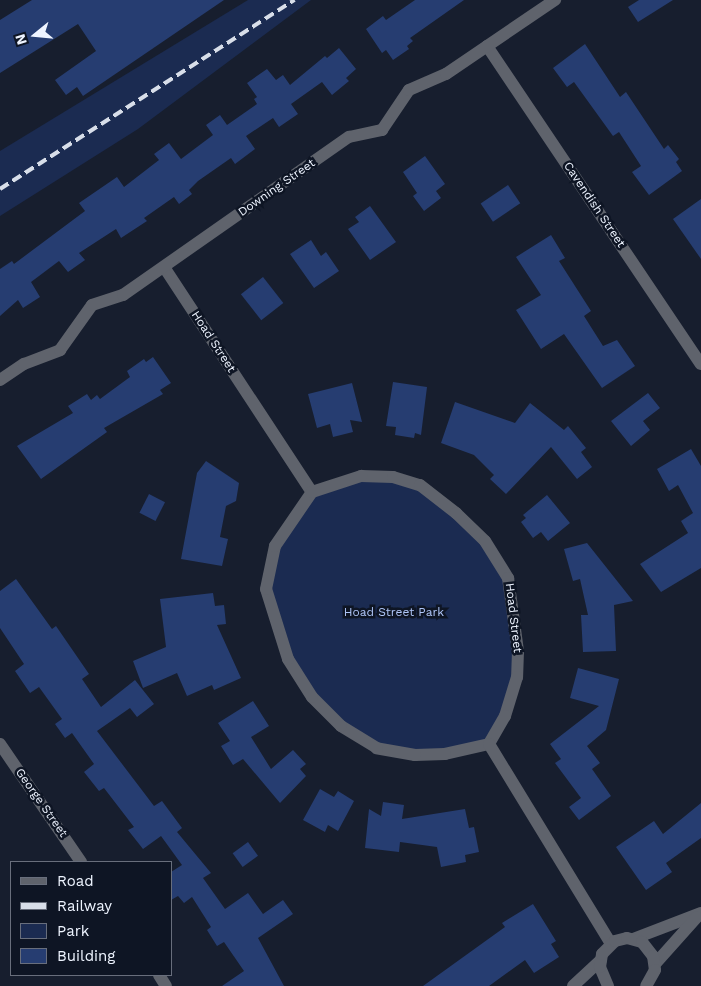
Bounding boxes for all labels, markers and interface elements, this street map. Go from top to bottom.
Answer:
north arrow [10,10,60,60]
text: N [11,32,30,47]
street label: Downing Street [236,156,318,220]
street label: Cavendish Street [560,159,628,251]
street label: Hoad Street [188,309,238,375]
street label: Hoad Street [502,582,524,654]
park label: Hoad Street Park [344,606,444,620]
street label: George Street [12,766,70,840]
legend [10,861,172,976]
text: Road [57,872,94,890]
text: Railway [57,897,112,915]
text: Park [57,922,89,940]
text: Building [57,947,115,965]

